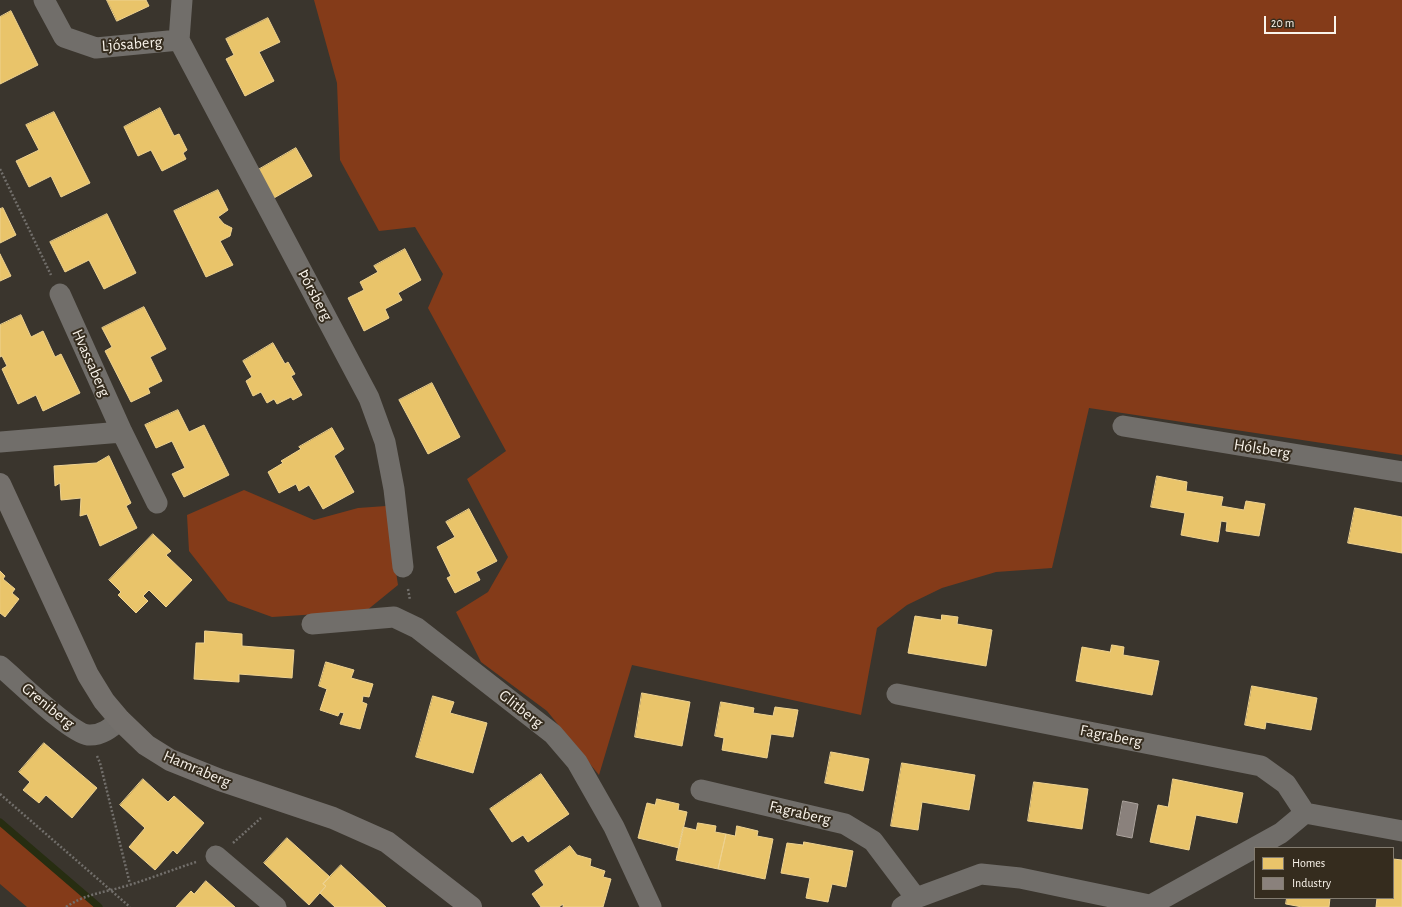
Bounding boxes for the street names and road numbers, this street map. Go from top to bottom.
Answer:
street label: Ljósaberg [101,32,163,56]
street label: Þórsberg [293,266,337,324]
street label: Hvassaberg [68,326,114,400]
street label: Hólsberg [1232,435,1292,463]
street label: Greniberg [18,679,78,733]
street label: Glitberg [495,686,547,732]
street label: Fagraberg [1078,721,1144,751]
street label: Hamraberg [160,746,234,792]
street label: Fagraberg [767,797,833,829]

